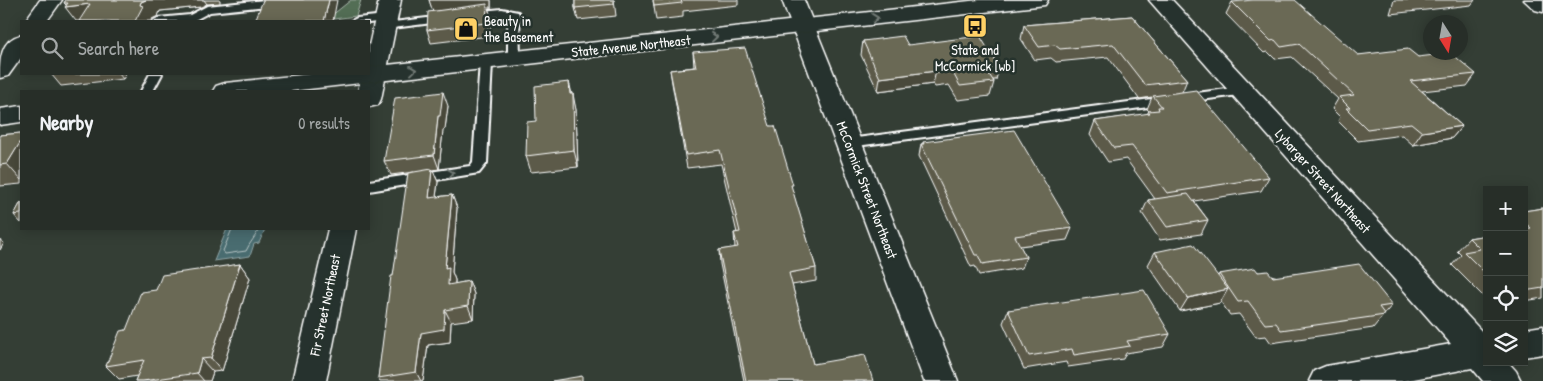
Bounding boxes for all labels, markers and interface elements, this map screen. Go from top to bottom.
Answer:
place label: Beauty in the Basement [484,11,553,46]
one-way arrow [871,13,879,24]
bus stop icon: State and McCormick [wb] [962,13,988,39]
north arrow [1423,15,1468,60]
shop icon: Beauty in the Basement [453,16,479,42]
search box [20,20,370,75]
street label: State Avenue Northeast [571,30,692,61]
one-way arrow [710,32,718,43]
icon: search [38,34,66,62]
text: Search here [78,35,159,61]
place label: State and McCormick [wb] [935,40,1015,75]
one-way arrow [409,65,417,76]
text: Nearby [40,108,93,137]
text: 0 results [298,112,350,134]
street label: McCormick Street Northeast [832,118,903,261]
street label: Lybarger Street Northeast [1271,124,1376,238]
one-way arrow [447,169,456,179]
map controls [1483,186,1528,366]
button: + [1483,186,1528,231]
button: − [1483,231,1528,276]
street label: Fir Street Northeast [304,252,345,358]
button: locate [1483,276,1528,321]
button: layers [1483,321,1528,366]

